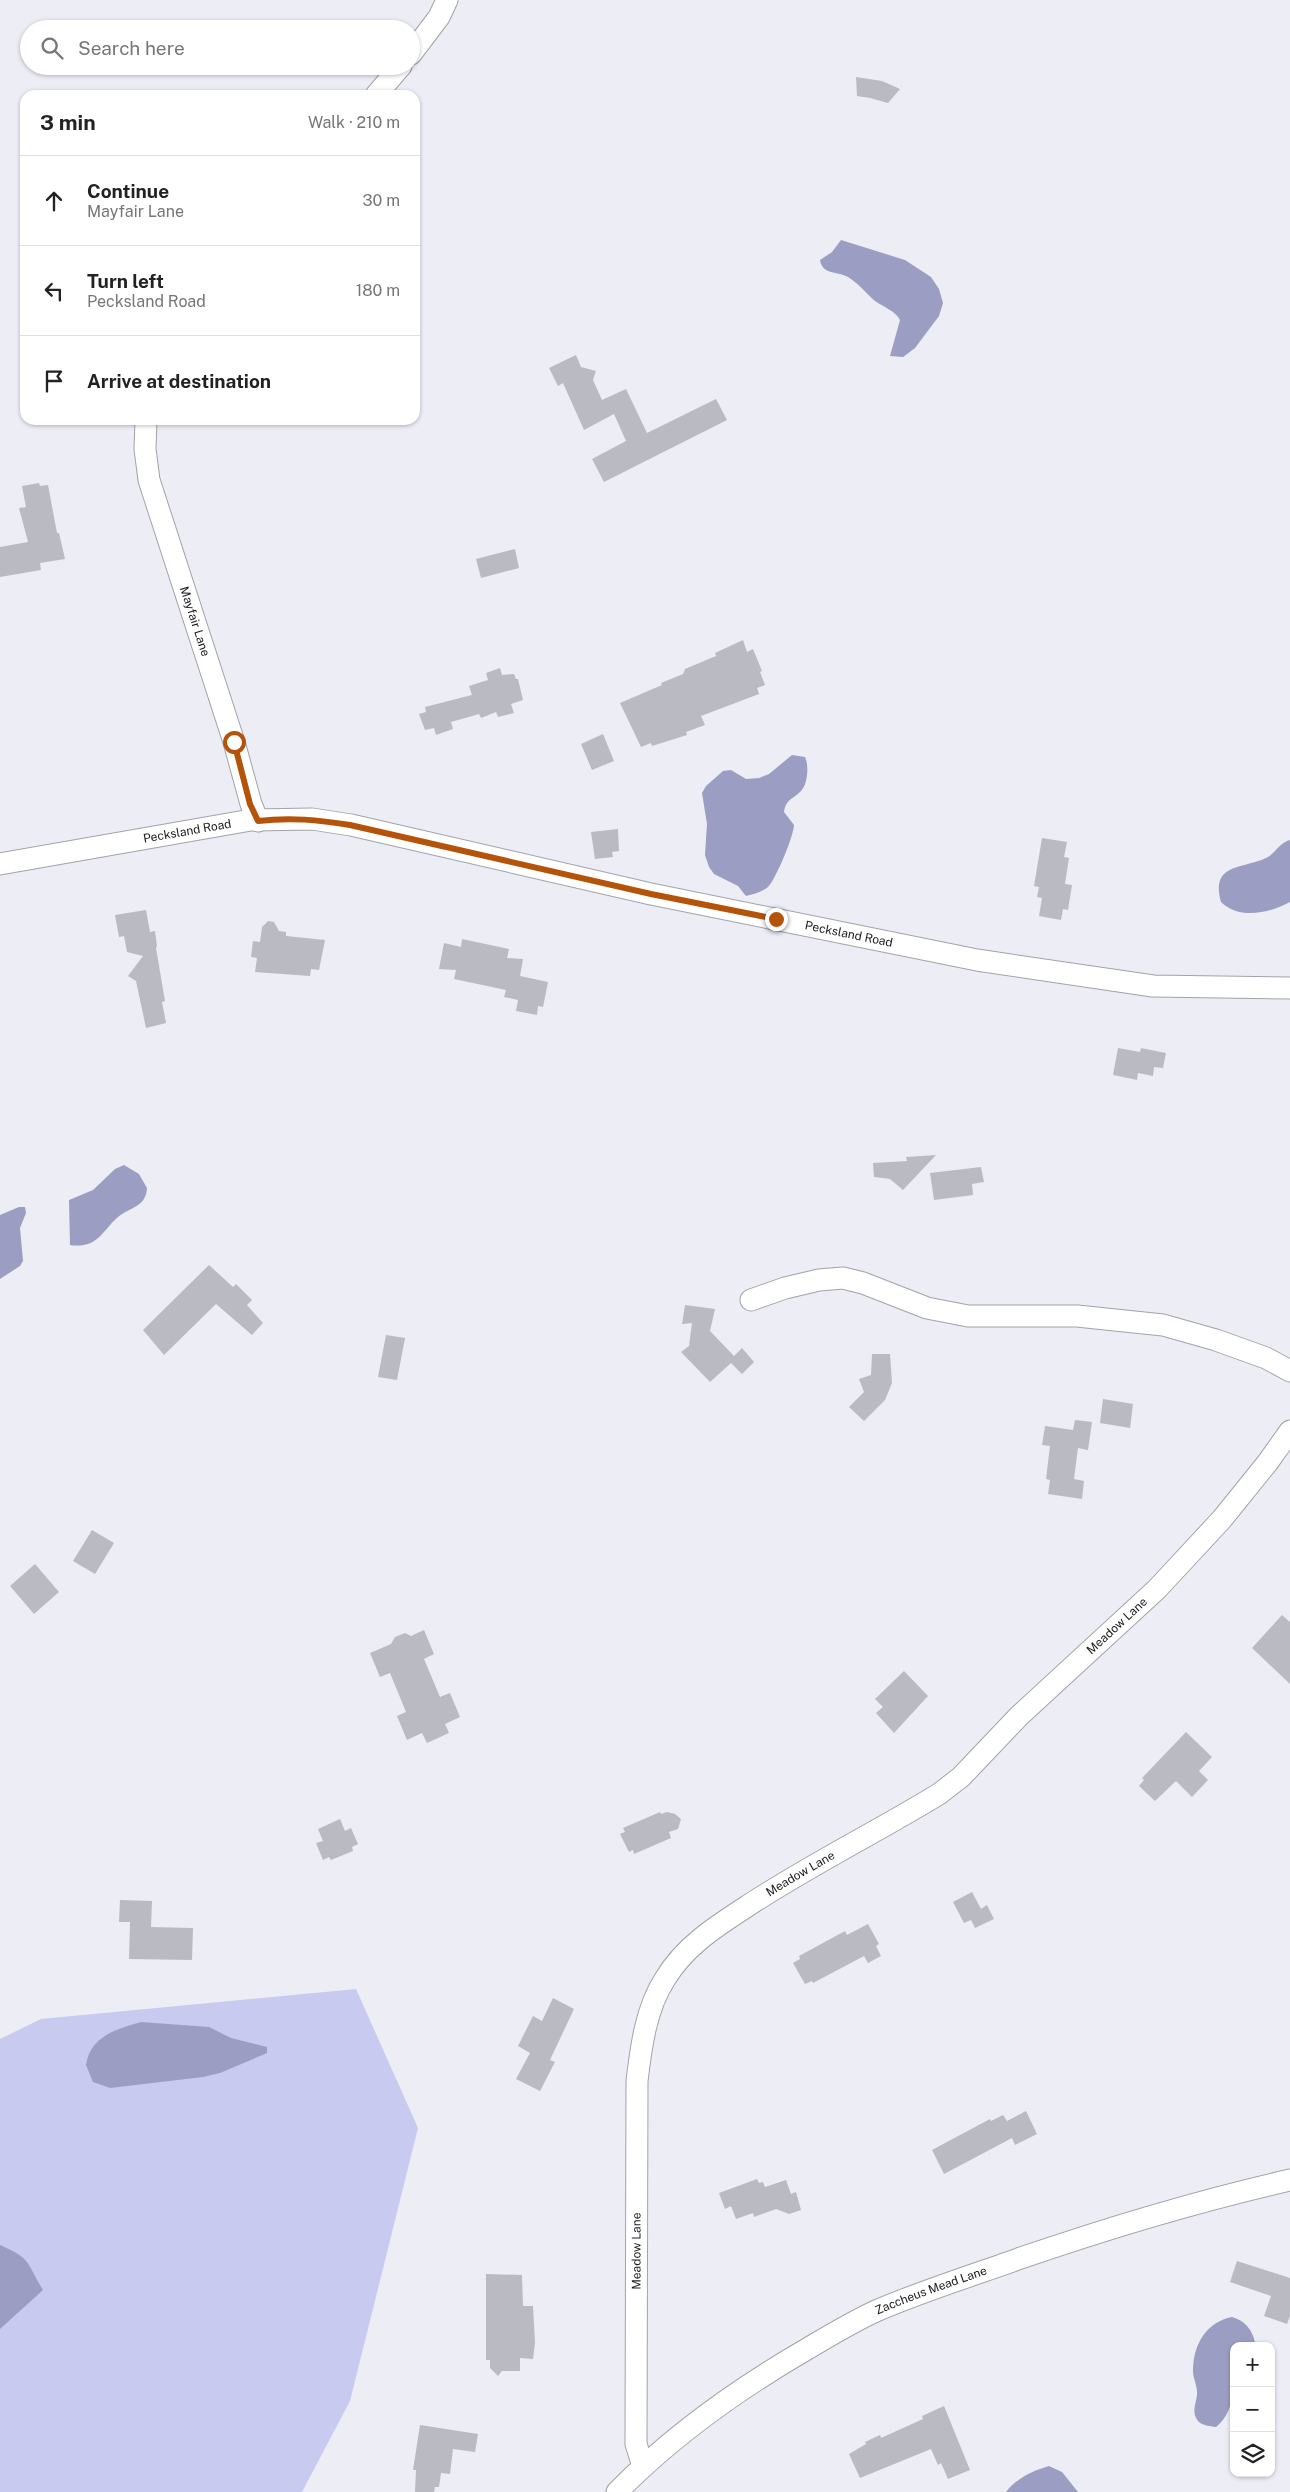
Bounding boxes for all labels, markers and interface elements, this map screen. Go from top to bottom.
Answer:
search box [20,20,420,75]
icon: search [38,34,66,62]
text: Search here [78,37,185,59]
text: 3 min [40,110,96,135]
text: Walk · 210 m [308,113,400,132]
text: Continue [87,180,169,202]
icon: ahead [40,187,68,215]
text: 30 m [363,191,400,210]
text: Mayfair Lane [87,202,184,221]
text: Turn left [87,270,164,292]
icon: left [40,277,68,305]
text: 180 m [356,281,400,300]
text: Pecksland Road [87,292,206,311]
icon: arrive [40,367,68,395]
text: Arrive at destination [87,370,271,392]
street label: Mayfair Lane [177,585,213,658]
route start [223,731,246,754]
street label: Pecksland Road [142,817,232,846]
route end [765,908,788,931]
street label: Pecksland Road [804,918,894,950]
street label: Meadow Lane [1084,1594,1150,1657]
street label: Meadow Lane [764,1848,837,1899]
street label: Meadow Lane [629,2212,644,2290]
street label: Zaccheus Mead Lane [873,2263,989,2318]
map controls [1230,2342,1275,2477]
button: + [1230,2342,1275,2387]
button: − [1230,2387,1275,2432]
button: layers [1230,2432,1275,2477]

